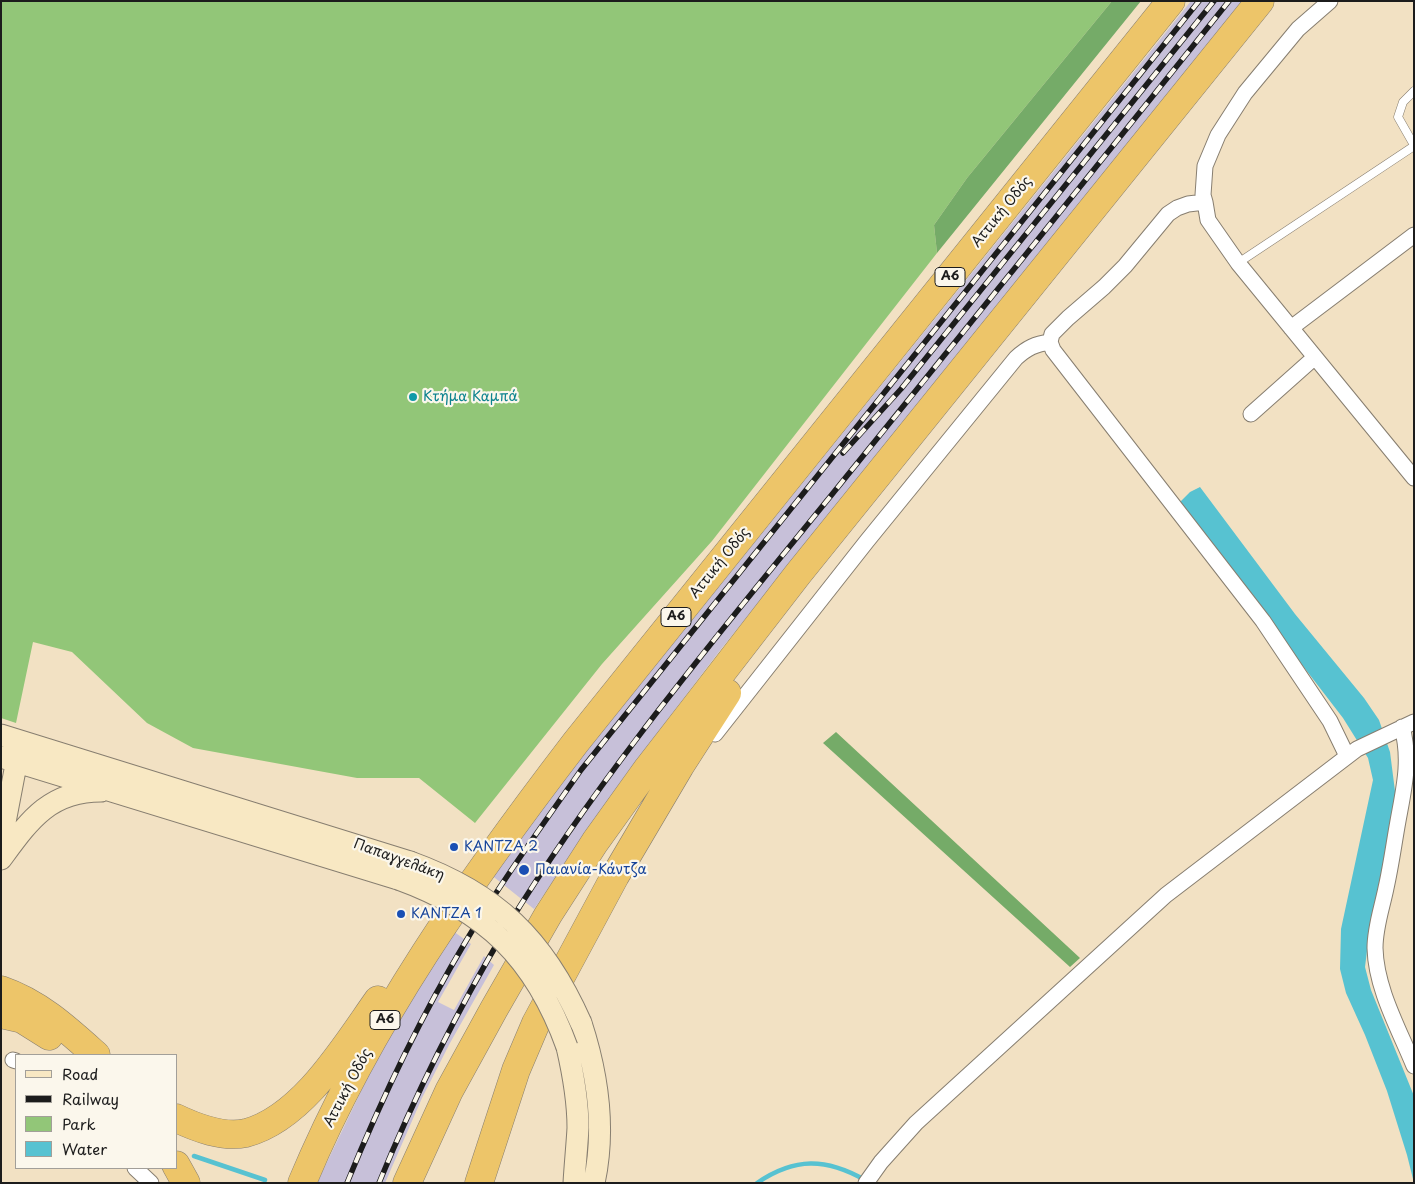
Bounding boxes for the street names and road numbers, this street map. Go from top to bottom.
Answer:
street label: Αττική Οδός [968,173,1036,251]
road number: Α6 [935,268,965,286]
street label: Αττική Οδός [686,524,754,602]
road number: Α6 [661,608,691,626]
street label: Παπαγγελάκη [351,836,447,884]
road number: Α6 [370,1010,400,1030]
street label: Αττική Οδός [320,1046,376,1130]

